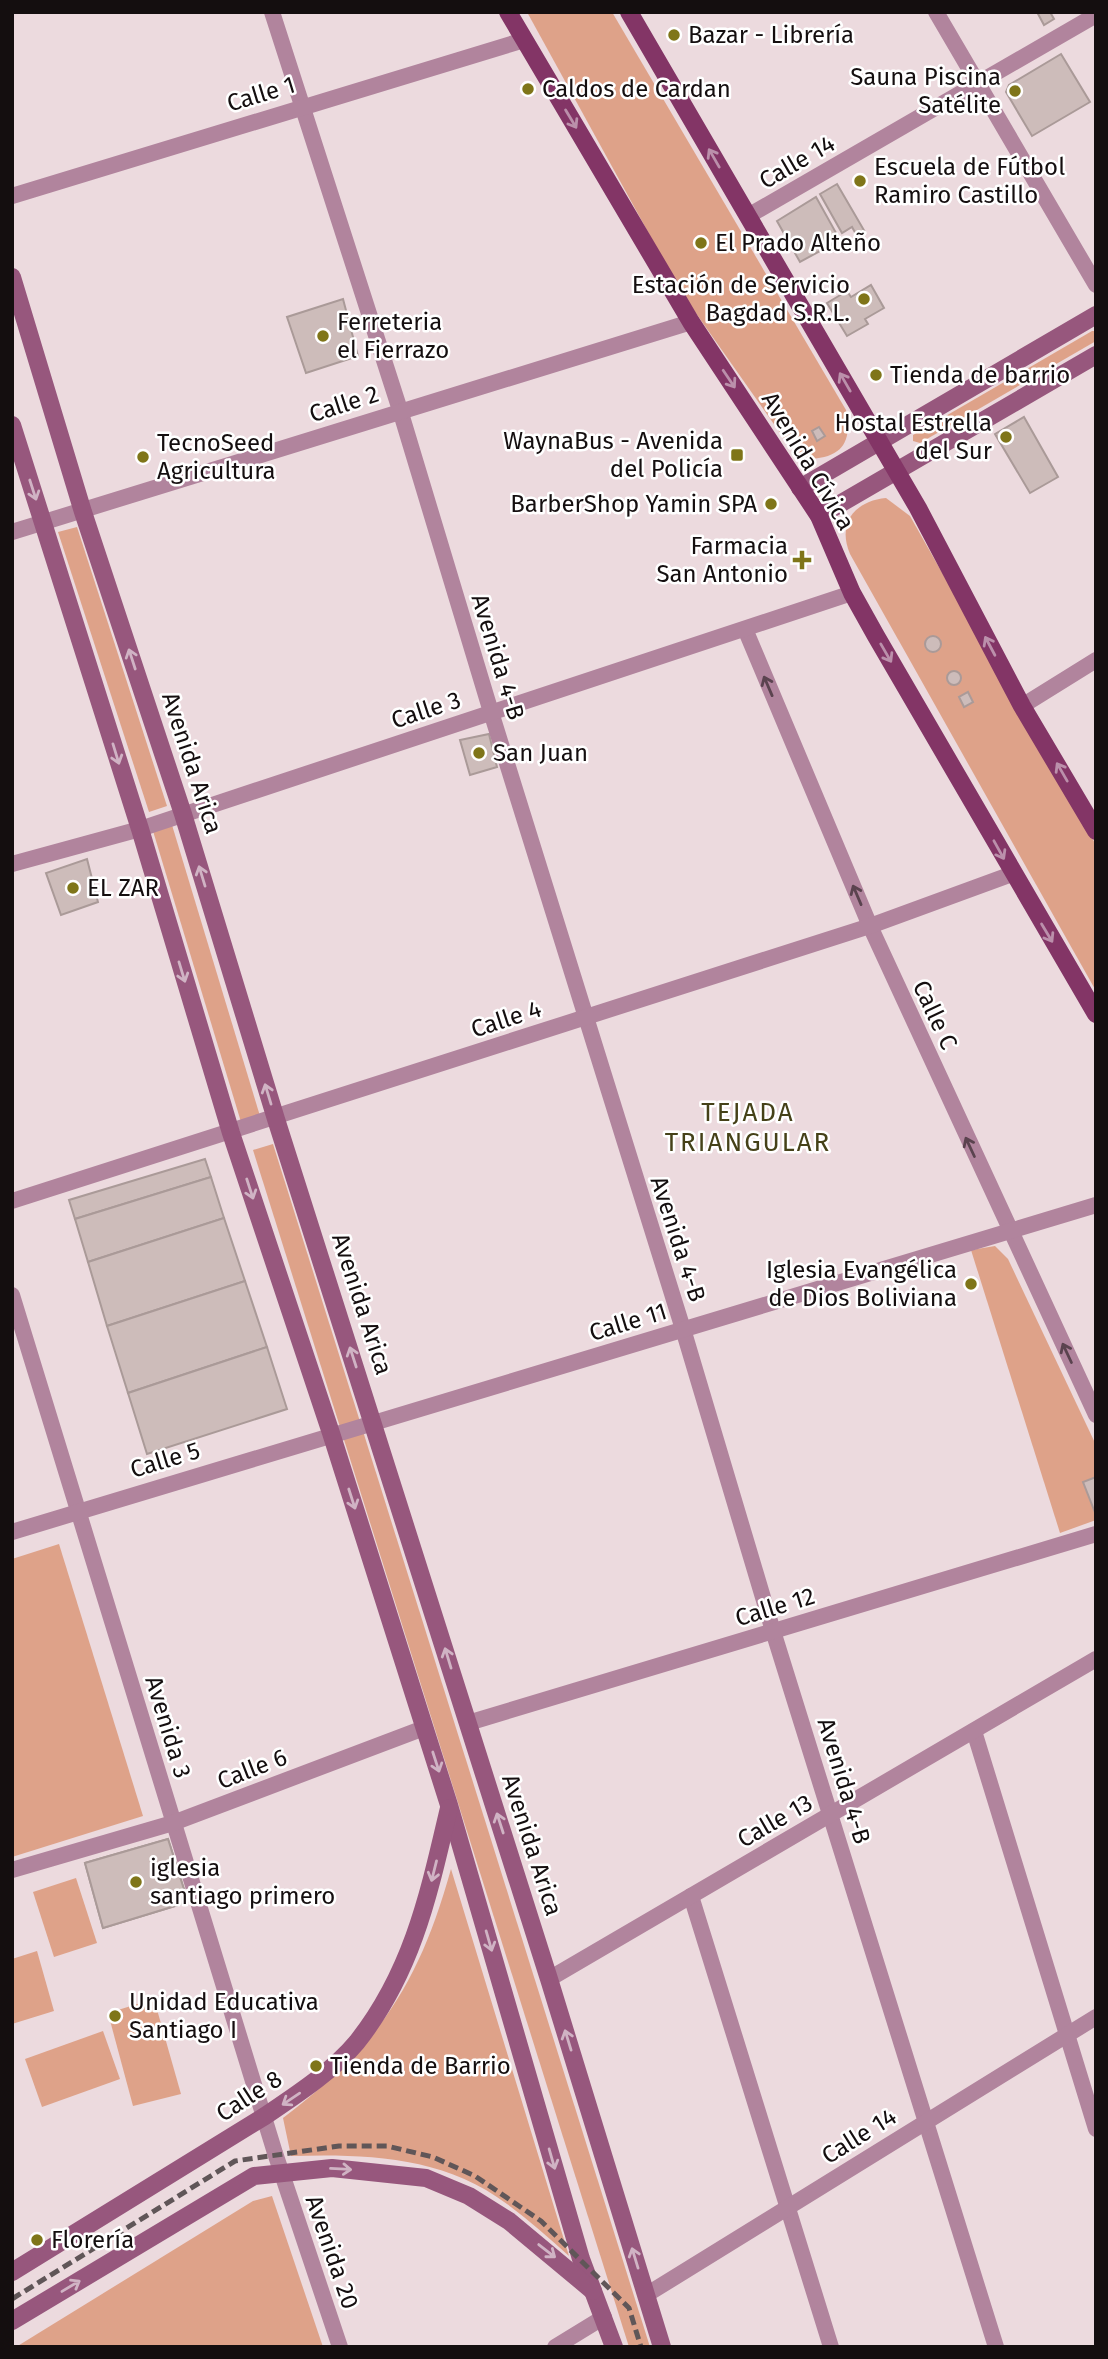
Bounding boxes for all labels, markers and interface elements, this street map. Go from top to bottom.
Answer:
place label: Bazar - Librería [688,21,854,49]
marker: Bazar - Librería [666,27,682,43]
place label: Sauna Piscina Satélite [850,63,1001,119]
street label: Calle 1 [224,70,298,118]
place label: Caldos de Cardan [542,75,731,103]
marker: Caldos de Cardan [520,81,536,97]
marker: Sauna Piscina Satélite [1007,83,1023,99]
one-way arrow [564,109,578,129]
street label: Calle 14 [754,129,840,195]
one-way arrow [706,148,720,168]
place label: Escuela de Fútbol Ramiro Castillo [874,153,1065,209]
marker: Escuela de Fútbol Ramiro Castillo [852,173,868,189]
place label: El Prado Alteño [715,229,881,257]
marker: El Prado Alteño [693,235,709,251]
place label: Estación de Servicio Bagdad S.R.L. [632,271,850,327]
marker: Estación de Servicio Bagdad S.R.L. [856,291,872,307]
place label: Ferreteria el Fierrazo [337,308,449,364]
marker: Ferreteria el Fierrazo [315,328,331,344]
place label: Tienda de barrio [890,361,1070,389]
marker: Tienda de barrio [868,367,884,383]
one-way arrow [722,369,736,388]
one-way arrow [838,373,852,393]
street label: Calle 2 [306,380,382,428]
street label: Avenida Cívica [756,387,860,535]
place label: Hostal Estrella del Sur [835,409,993,465]
place label: WaynaBus - Avenida del Policía [503,427,723,483]
place label: TecnoSeed Agricultura [157,429,276,485]
marker: Hostal Estrella del Sur [998,429,1014,445]
marker: WaynaBus - Avenida del Policía [729,447,745,463]
marker: TecnoSeed Agricultura [135,449,151,465]
one-way arrow [28,479,40,501]
place label: BarberShop Yamin SPA [510,490,757,518]
marker: BarberShop Yamin SPA [763,496,779,512]
place label: Farmacia San Antonio [656,532,788,588]
marker: Farmacia San Antonio [794,552,810,568]
street label: Avenida 4-B [466,591,530,723]
one-way arrow [983,636,997,656]
one-way arrow [879,642,893,662]
one-way arrow [125,649,137,671]
one-way arrow [761,675,774,697]
street label: Calle 3 [388,686,464,734]
street label: Avenida Arica [156,689,228,837]
place label: San Juan [493,739,588,767]
one-way arrow [110,743,123,765]
marker: San Juan [471,745,487,761]
one-way arrow [1055,762,1069,782]
one-way arrow [993,839,1006,860]
one-way arrow [195,865,208,887]
place label: EL ZAR [87,874,159,902]
marker: EL ZAR [65,880,81,896]
one-way arrow [849,885,862,907]
one-way arrow [1041,922,1054,943]
one-way arrow [177,960,190,982]
street label: Calle C [907,976,963,1054]
street label: Calle 4 [467,994,545,1043]
one-way arrow [261,1083,274,1105]
district label: TEJADA TRIANGULAR [665,1097,831,1158]
one-way arrow [963,1137,976,1158]
street label: Avenida 4-B [645,1173,711,1305]
one-way arrow [244,1178,257,1200]
street label: Avenida Arica [326,1230,398,1378]
place label: Iglesia Evangélica de Dios Boliviana [766,1256,957,1312]
marker: Iglesia Evangélica de Dios Boliviana [963,1276,979,1292]
street label: Calle 11 [586,1297,670,1347]
one-way arrow [1059,1343,1073,1364]
one-way arrow [346,1346,359,1368]
street label: Calle 5 [127,1436,203,1484]
one-way arrow [347,1487,359,1509]
street label: Calle 12 [732,1582,818,1632]
one-way arrow [440,1647,453,1669]
street label: Avenida 3 [139,1673,197,1781]
street label: Avenida 4-B [812,1715,876,1847]
street label: Calle 6 [213,1743,291,1795]
one-way arrow [430,1751,443,1773]
street label: Avenida Arica [496,1771,568,1919]
street label: Calle 13 [733,1788,817,1854]
one-way arrow [493,1813,505,1835]
place label: iglesia santiago primero [150,1854,335,1910]
one-way arrow [427,1859,440,1882]
marker: iglesia santiago primero [128,1874,144,1890]
one-way arrow [483,1929,496,1951]
place label: Unidad Educativa Santiago I [129,1988,319,2044]
marker: Unidad Educativa Santiago I [107,2008,123,2024]
one-way arrow [561,2030,574,2052]
place label: Tienda de Barrio [330,2052,511,2080]
marker: Tienda de Barrio [308,2058,324,2074]
street label: Calle 8 [211,2064,287,2128]
one-way arrow [282,2092,301,2106]
street label: Calle 14 [817,2102,902,2170]
one-way arrow [546,2147,559,2170]
one-way arrow [329,2163,352,2176]
street label: Avenida 20 [299,2191,365,2313]
place label: Florería [51,2226,134,2254]
marker: Florería [29,2232,45,2248]
one-way arrow [537,2243,556,2258]
one-way arrow [627,2247,640,2269]
one-way arrow [60,2278,80,2292]

